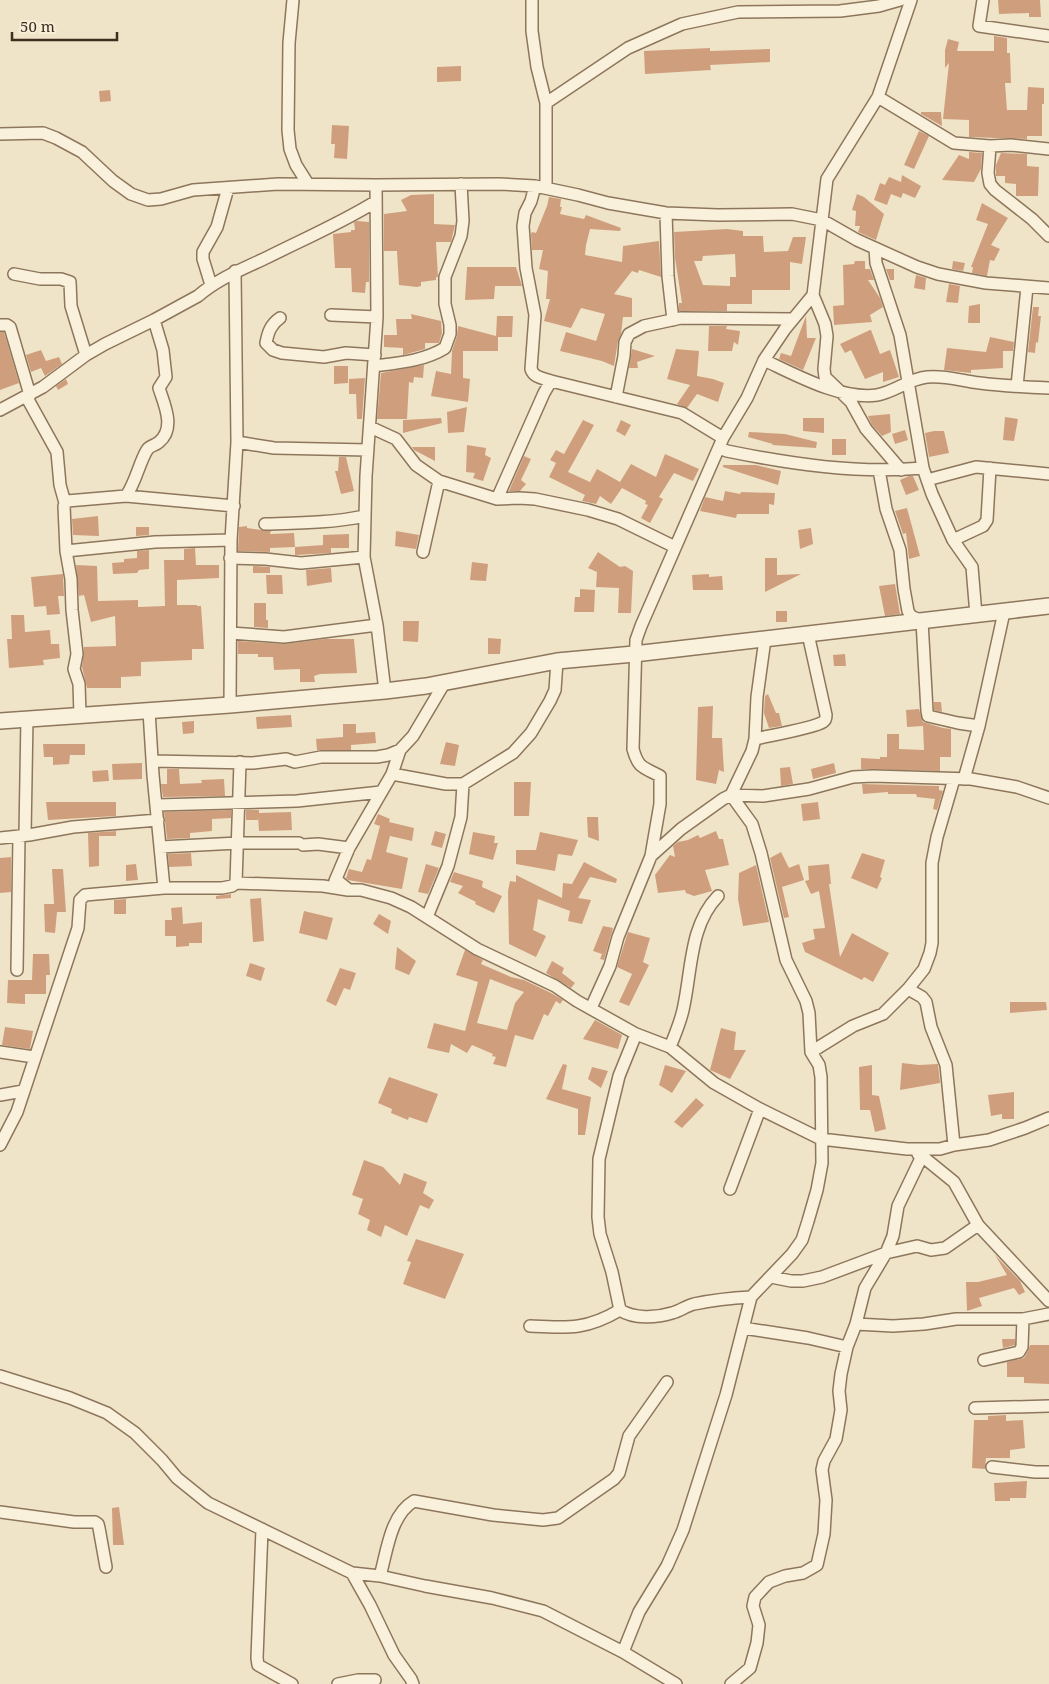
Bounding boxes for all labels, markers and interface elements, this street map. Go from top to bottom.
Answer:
scale bar [12,10,118,42]
text: 50 m [20,16,55,36]

